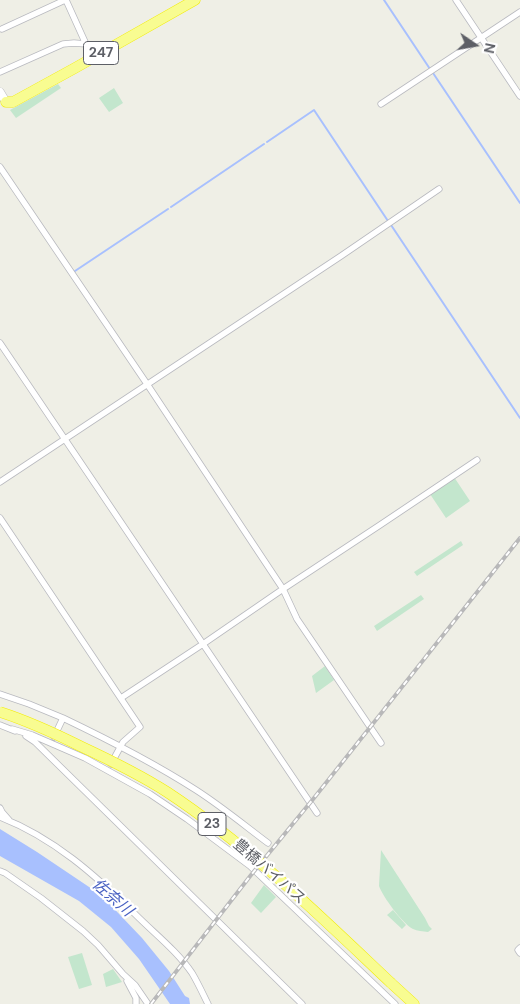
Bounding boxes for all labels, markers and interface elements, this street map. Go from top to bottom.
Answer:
north arrow [450,20,500,70]
text: N [480,41,500,55]
road number: 247 [84,42,118,64]
road number: 23 [198,812,226,836]
street label: 豊橋バイパス [229,836,309,908]
water label: 佐奈川 [88,875,136,921]

